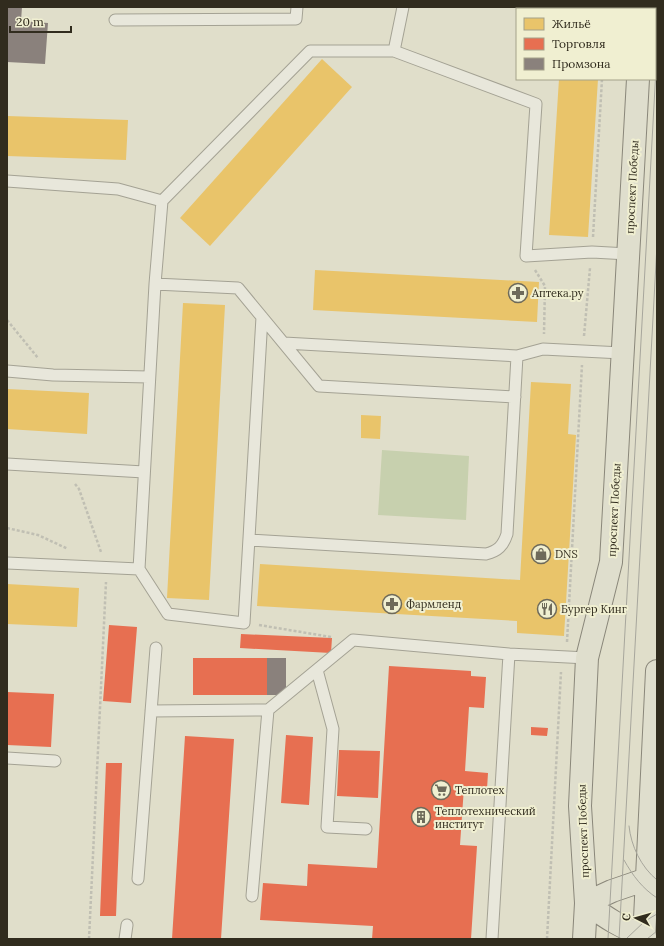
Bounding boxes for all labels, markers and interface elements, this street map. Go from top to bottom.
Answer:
scale bar [10,8,71,34]
legend [516,8,656,80]
text: 20 m [16,14,44,29]
text: Жильё [552,16,591,31]
text: Торговля [552,36,605,51]
text: Промзона [552,56,610,71]
street label: проспект Победы [623,140,641,234]
pharmacy icon: Аптека.ру [507,282,529,304]
place label: Аптека.ру [531,286,584,300]
street label: проспект Победы [605,463,623,557]
shop icon: DNS [530,543,552,565]
place label: DNS [555,547,578,561]
pharmacy icon: Фармленд [381,593,403,615]
place label: Фармленд [406,597,462,611]
restaurant icon: Бургер Кинг [536,598,558,620]
place label: Бургер Кинг [561,602,627,616]
supermarket icon: Теплотех [430,779,452,801]
place label: Теплотех [455,783,505,797]
street label: проспект Победы [574,784,592,878]
place label: Теплотехнический институт [435,804,536,831]
building icon: Теплотехнический институт [410,806,432,828]
north arrow [616,898,656,938]
text: С [619,912,633,921]

